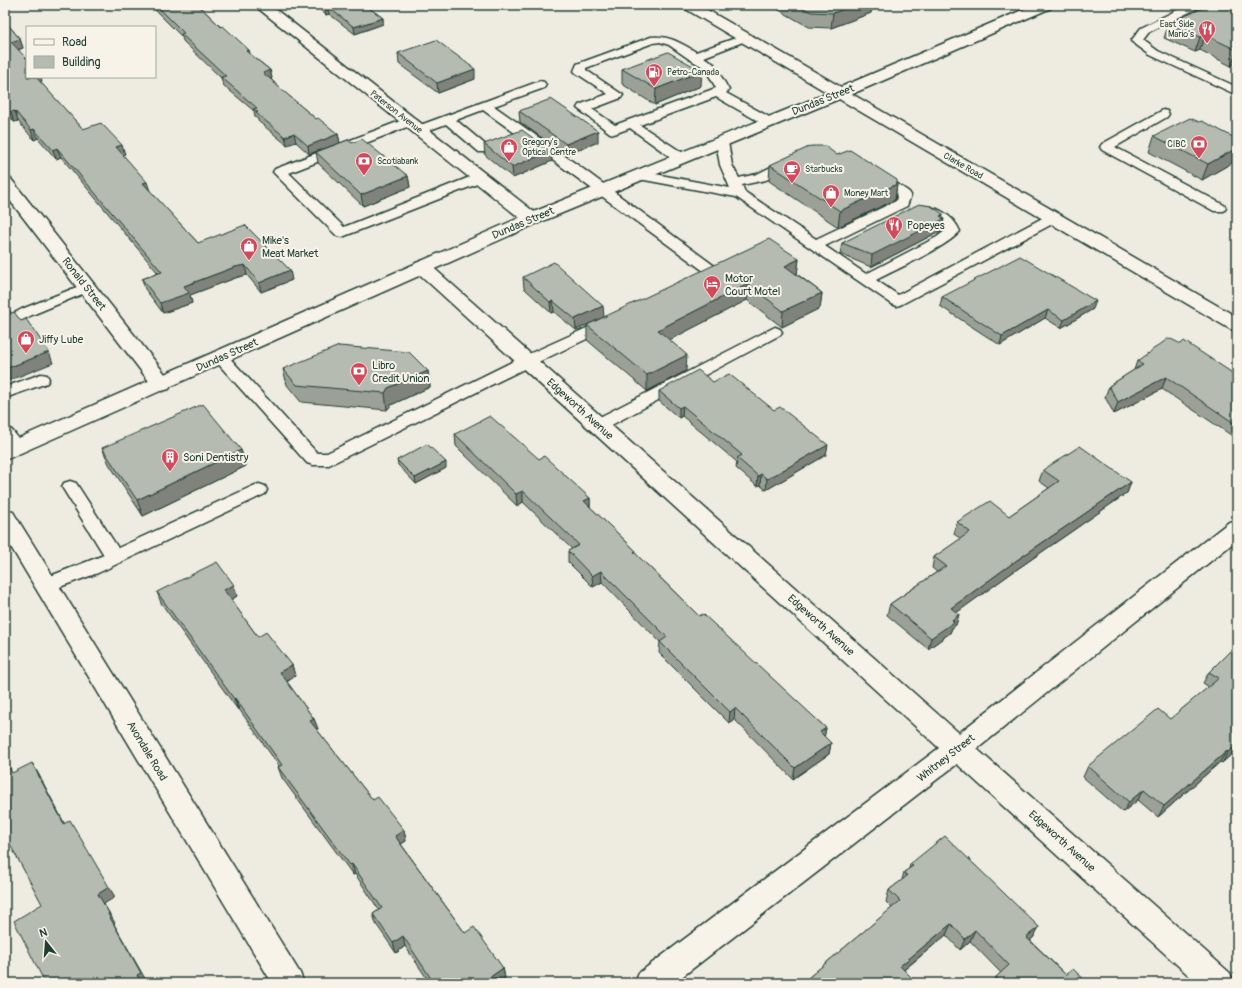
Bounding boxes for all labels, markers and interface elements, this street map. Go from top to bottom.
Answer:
place label: East Side Mario's [1160,19,1195,40]
restaurant icon: East Side Mario's [1197,19,1217,44]
legend [26,26,156,78]
text: Road [62,35,87,50]
text: Building [62,55,101,70]
fuel station icon: Petro-Canada [644,62,664,87]
place label: Petro-Canada [667,67,719,78]
street label: Dundas Street [790,81,857,118]
street label: Paterson Avenue [368,88,425,136]
bank icon: CIBC [1189,134,1209,159]
shop icon: Gregory's Optical Centre [499,137,519,162]
place label: Gregory's Optical Centre [522,137,577,158]
place label: CIBC [1167,139,1186,150]
street label: Clarke Road [941,150,985,182]
bank icon: Scotiabank [354,151,374,176]
place label: Scotiabank [377,156,418,167]
cafe icon: Starbucks [782,159,802,184]
place label: Starbucks [805,164,843,175]
shop icon: Money Mart [821,183,841,208]
place label: Money Mart [844,188,888,199]
street label: Dundas Street [490,204,556,242]
restaurant icon: Popeyes [884,215,904,240]
place label: Popeyes [907,219,945,232]
place label: Mike's Meat Market [262,234,319,260]
shop icon: Mike's Meat Market [239,236,259,261]
street label: Ronald Street [59,255,109,314]
place label: Motor Court Motel [725,272,780,298]
hotel icon: Motor Court Motel [702,274,722,299]
shop icon: Jiffy Lube [16,329,36,354]
place label: Jiffy Lube [39,333,84,346]
street label: Dundas Street [194,335,260,374]
place label: Libro Credit Union [372,359,430,385]
bank icon: Libro Credit Union [349,361,369,386]
street label: Edgeworth Avenue [544,376,616,443]
building icon: Soni Dentistry [160,447,180,472]
place label: Soni Dentistry [183,451,249,464]
street label: Edgeworth Avenue [785,592,857,659]
street label: Avondale Road [124,719,170,783]
street label: Whitney Street [915,731,978,785]
street label: Edgeworth Avenue [1026,808,1098,875]
north arrow [26,922,66,962]
text: N [38,925,49,940]

